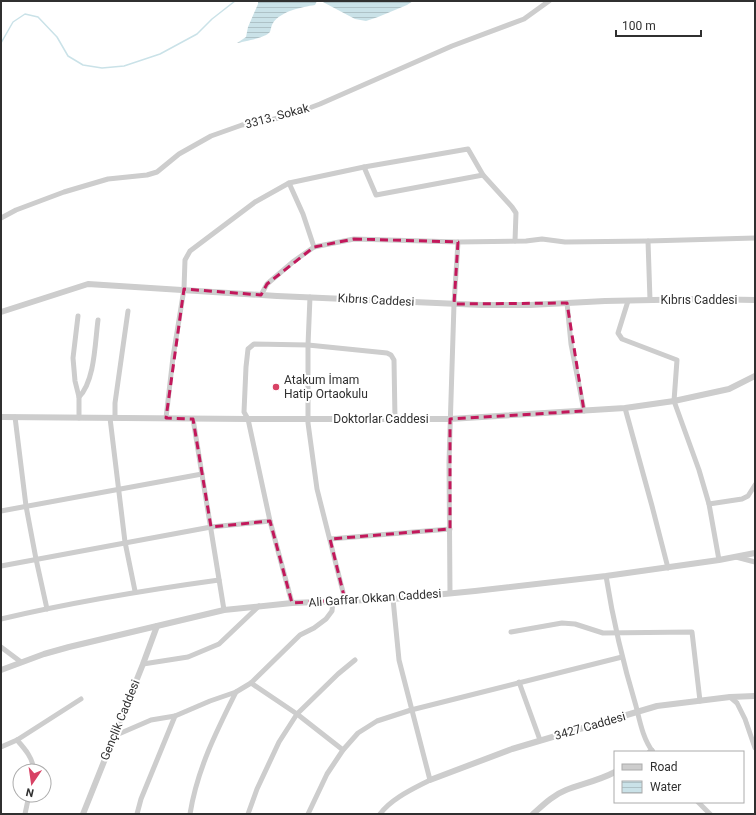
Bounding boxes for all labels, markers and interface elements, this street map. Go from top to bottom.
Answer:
scale bar [616,12,701,38]
text: 100 m [622,19,656,33]
street label: 3313. Sokak [243,100,311,131]
street label: Kıbrıs Caddesi [337,291,415,309]
street label: Kıbrıs Caddesi [661,293,737,307]
place label: Atakum İmam Hatip Ortaokulu [284,372,368,401]
marker: Atakum İmam Hatip Ortaokulu [271,382,281,392]
street label: Doktorlar Caddesi [333,412,429,426]
street label: Ali Gaffar Okkan Caddesi [308,586,442,610]
street label: Gençlik Caddesi [97,678,143,762]
street label: 3427 Caddesi [553,709,627,743]
legend [614,751,744,803]
text: Road [650,760,678,774]
north arrow [12,763,52,803]
text: Water [650,780,681,794]
text: N [24,785,35,799]

